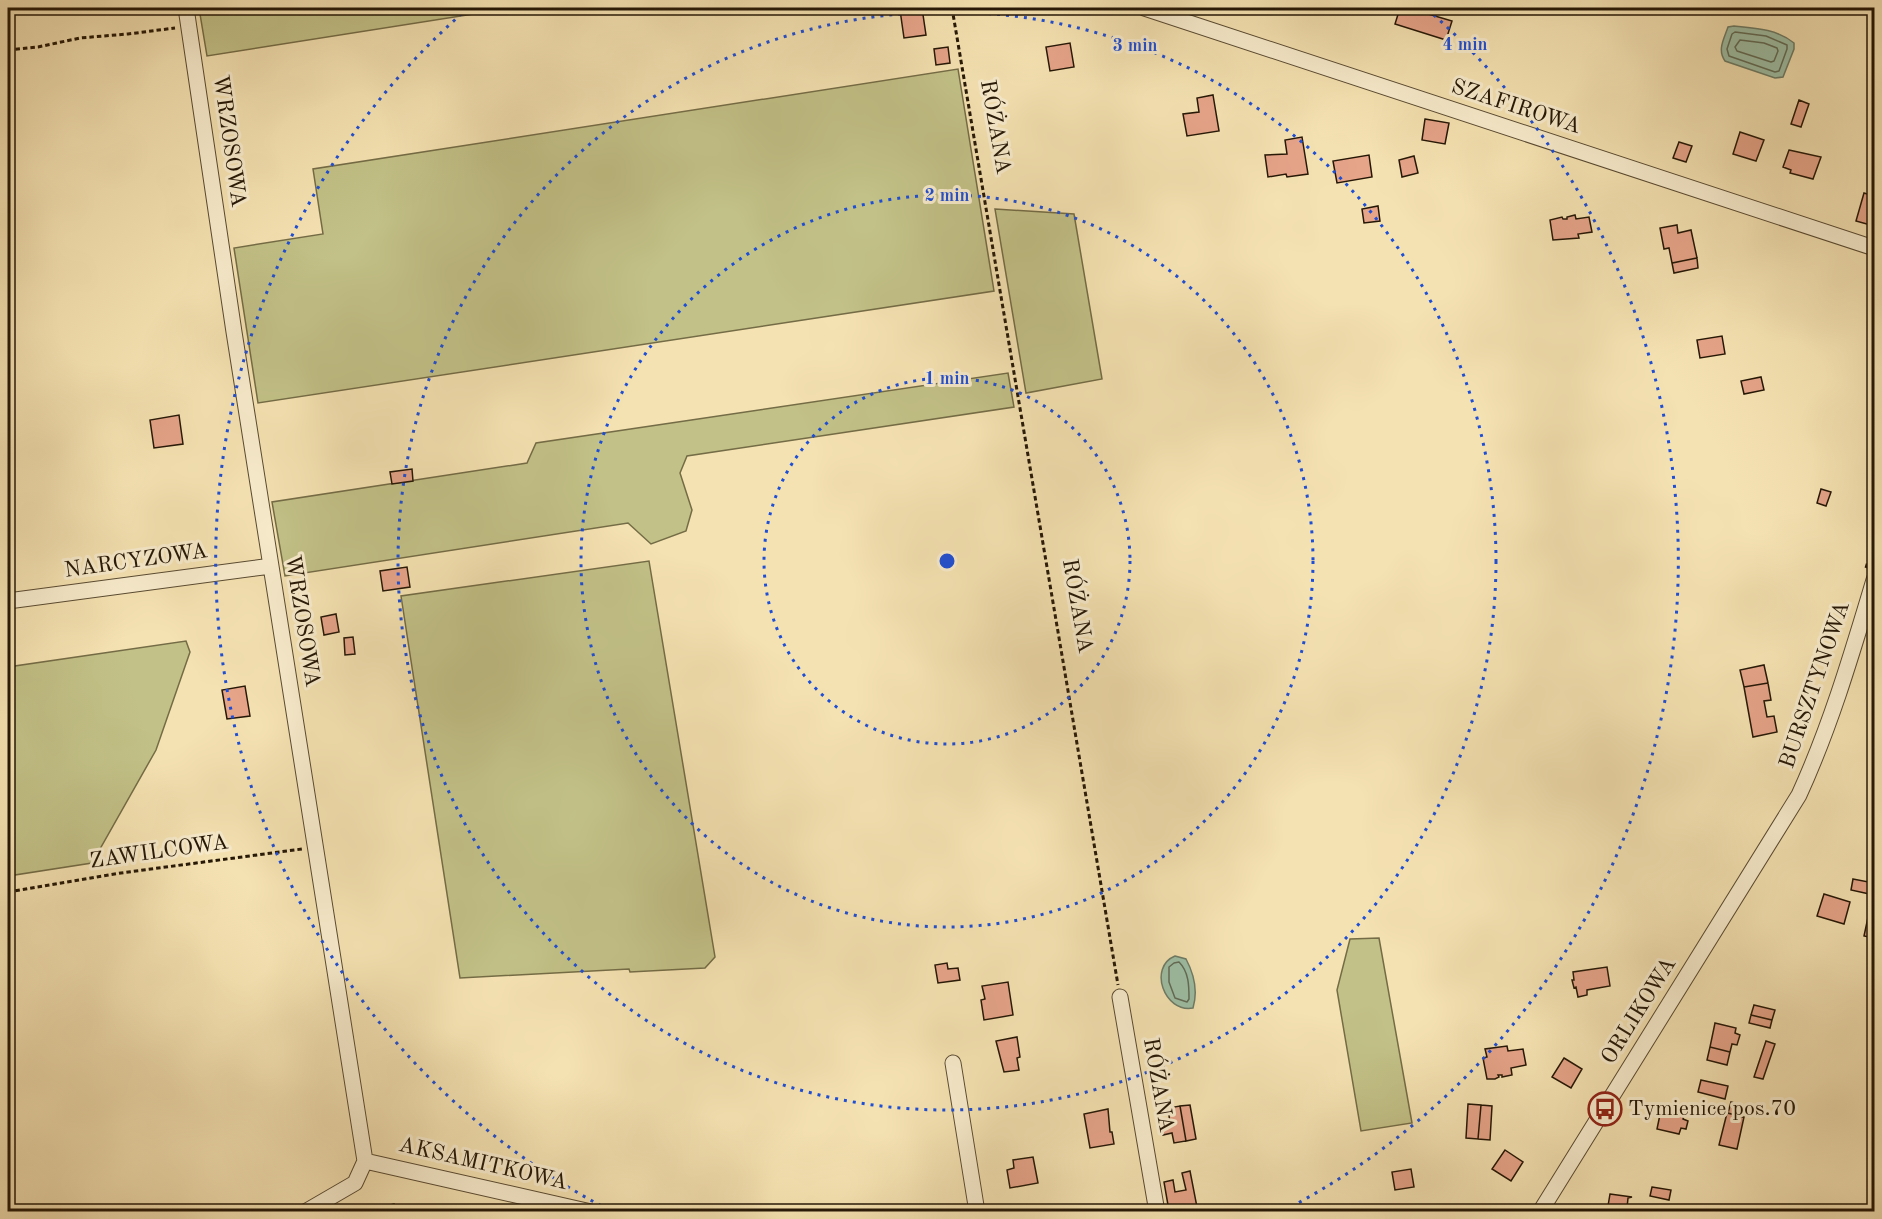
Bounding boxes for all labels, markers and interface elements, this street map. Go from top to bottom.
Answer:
text: 4 min [1442,36,1488,54]
text: 3 min [1112,37,1158,55]
street label: WRZOSOWA [209,73,249,209]
street label: SZAFIROWA [1448,76,1584,138]
street label: RÓŻANA [976,77,1018,176]
text: 2 min [924,187,970,205]
text: 1 min [924,370,970,388]
street label: NARCYZOWA [63,540,209,582]
centre of rings [937,551,957,571]
street label: WRZOSOWA [281,553,323,689]
street label: RÓŻANA [1058,556,1100,655]
street label: BURSZTYNOWA [1776,598,1854,771]
street label: ZAWILCOWA [88,831,230,873]
street label: ORLIKOWA [1598,954,1681,1068]
street label: RÓŻANA [1139,1035,1181,1134]
bus stop icon: Tymienice pos.70 [1587,1091,1623,1127]
place label: Tymienice pos.70 [1628,1098,1796,1120]
street label: AKSAMITKOWA [396,1134,570,1194]

